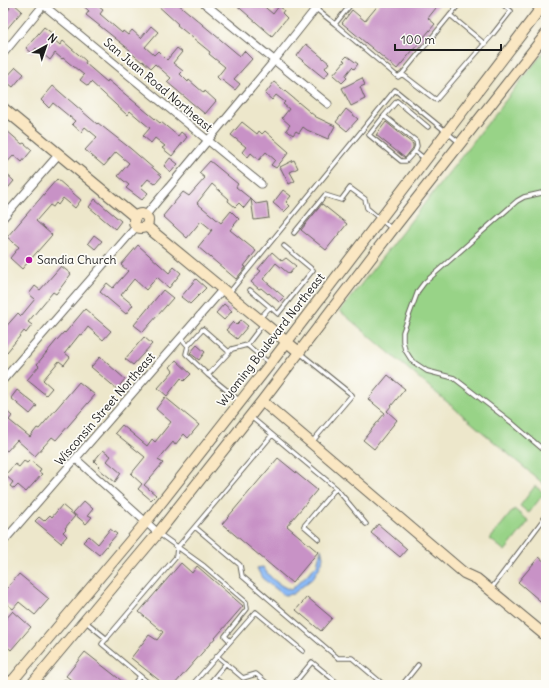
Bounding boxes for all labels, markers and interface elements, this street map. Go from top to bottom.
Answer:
north arrow [26,26,66,66]
scale bar [395,26,501,52]
text: N [45,31,60,46]
text: 100 m [401,32,435,47]
street label: San Juan Road Northeast [101,35,216,135]
place label: Sandia Church [37,252,117,267]
marker: Sandia Church [24,255,34,265]
street label: Wyoming Boulevard Northeast [214,270,327,410]
street label: Wisconsin Street Northeast [51,349,158,468]

